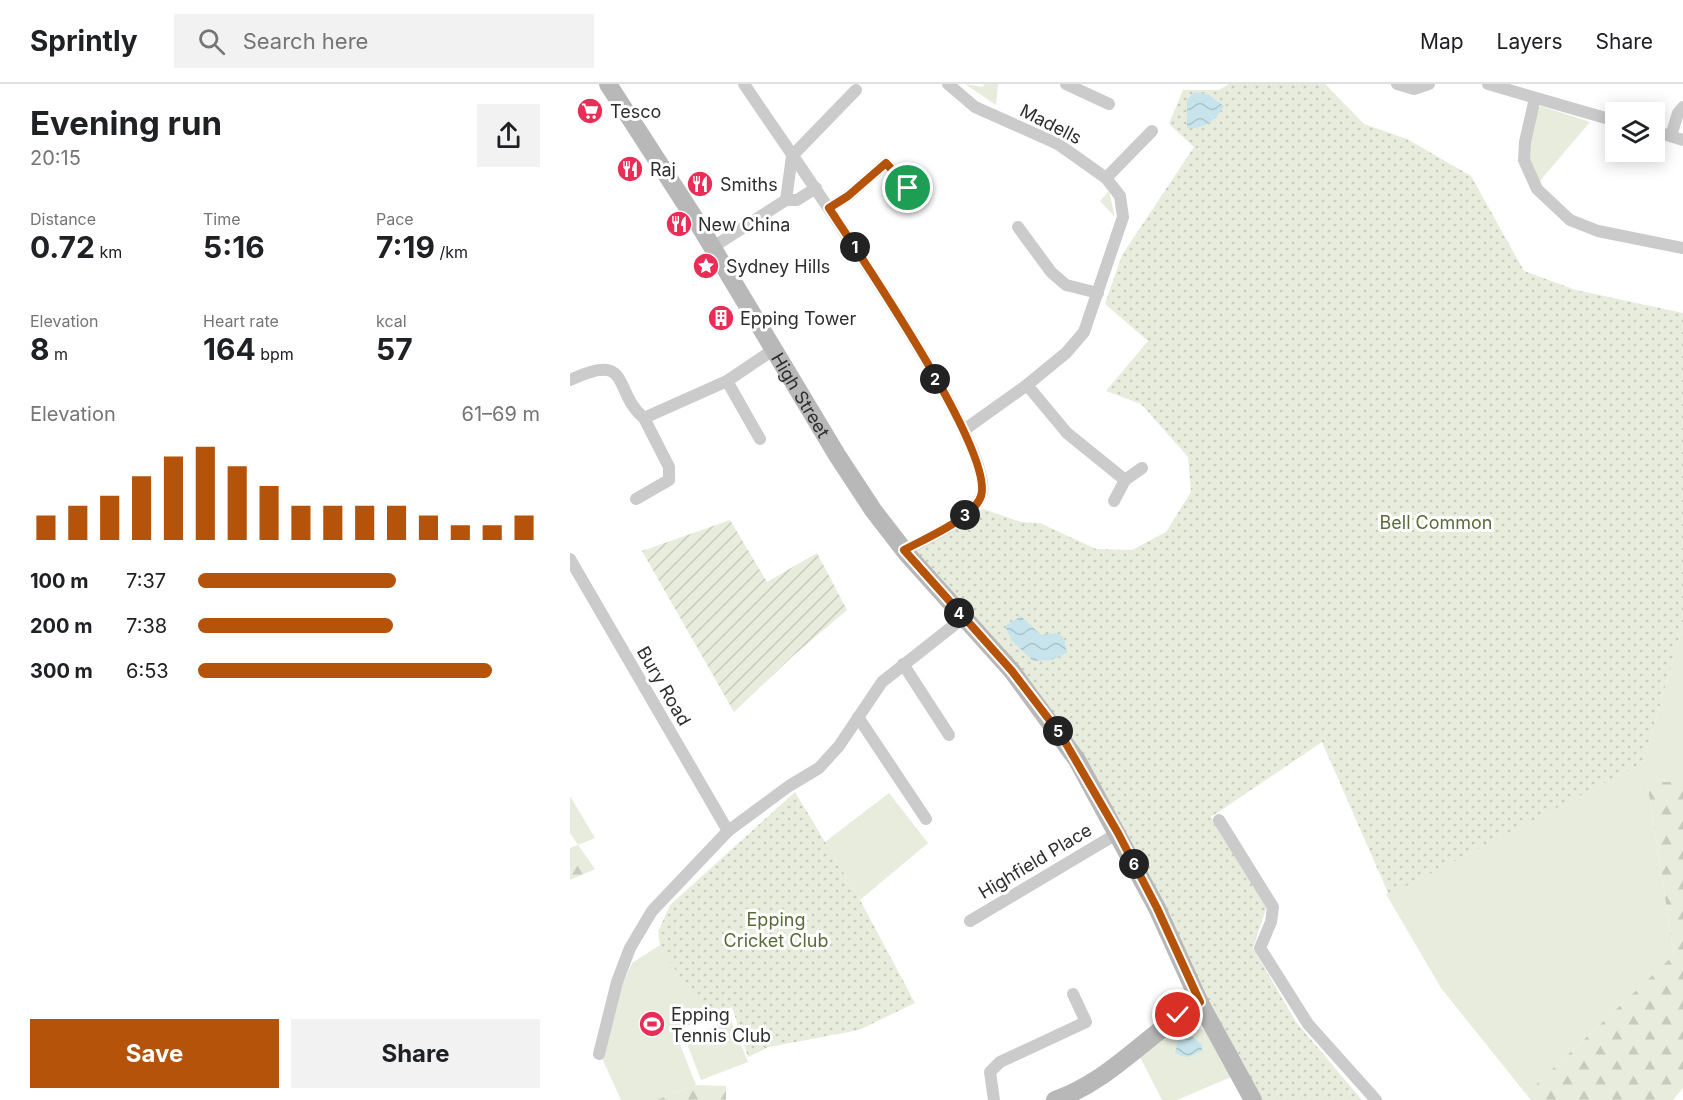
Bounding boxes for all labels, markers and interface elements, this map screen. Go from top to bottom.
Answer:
search box [174,14,594,68]
text: Sprintly [30,24,138,58]
icon: search [195,25,228,58]
text: Search here [243,28,368,54]
text: Map [1420,29,1464,54]
text: Layers [1497,29,1563,54]
text: Share [1596,29,1653,54]
supermarket icon: Tesco [575,96,605,126]
street label: Madells [1017,100,1085,148]
place label: Tesco [610,101,661,122]
map controls [1605,102,1665,162]
button: layers [1605,102,1665,162]
text: Evening run [30,103,222,143]
button: share [477,104,540,167]
text: 20:15 [30,146,81,170]
restaurant icon: Raj [615,154,645,184]
place label: Raj [650,159,676,180]
pin [882,162,933,213]
restaurant icon: Smiths [685,169,715,199]
icon: arrive [891,171,924,204]
place label: Smiths [720,174,778,195]
text: Distance [30,209,96,229]
text: Time [203,209,241,229]
text: Pace [376,209,414,229]
restaurant icon: New China [664,209,694,239]
place label: New China [698,214,790,235]
text: 0.72 [30,229,95,265]
text: 5:16 [203,229,265,265]
text: 7:19 [376,229,435,265]
pin: 1 [840,232,870,262]
text: 1 [852,237,858,257]
text: km [95,242,122,262]
text: /km [435,242,468,262]
place icon: Sydney Hills [691,251,721,281]
place label: Sydney Hills [726,256,830,277]
building icon: Epping Tower [706,303,736,333]
place label: Epping Tower [740,308,857,329]
text: Elevation [30,311,99,331]
text: Heart rate [203,311,279,331]
text: kcal [376,311,407,331]
text: 8 [30,331,50,367]
text: 164 [203,331,256,367]
text: 57 [376,331,413,367]
text: m [50,344,68,364]
text: bpm [256,344,294,364]
street label: High Street [767,349,835,441]
pin: 2 [920,364,950,394]
text: 2 [930,369,940,389]
text: Elevation [30,402,116,426]
text: 61–69 m [462,402,540,426]
pin: 3 [950,500,980,530]
text: 3 [960,505,970,525]
park label: Bell Common [1380,512,1492,533]
text: 100 m [30,569,89,593]
text: 7:37 [126,569,166,593]
pin: 4 [944,598,974,628]
text: 4 [954,603,964,623]
text: 200 m [30,614,93,638]
text: 7:38 [126,614,167,638]
street label: Bury Road [633,643,695,729]
text: 300 m [30,659,93,683]
text: 6:53 [126,659,169,683]
pin: 5 [1043,716,1073,746]
text: 5 [1053,721,1063,741]
street label: Highfield Place [975,819,1095,903]
pin: 6 [1119,849,1149,879]
text: 6 [1129,854,1139,874]
park label: Epping Cricket Club [724,909,828,951]
pin [1152,989,1203,1040]
icon: check [1161,998,1194,1031]
place label: Epping Tennis Club [671,1004,771,1046]
sports icon: Epping Tennis Club [637,1009,667,1039]
button: Save [30,1019,279,1088]
button: Share [291,1019,540,1088]

